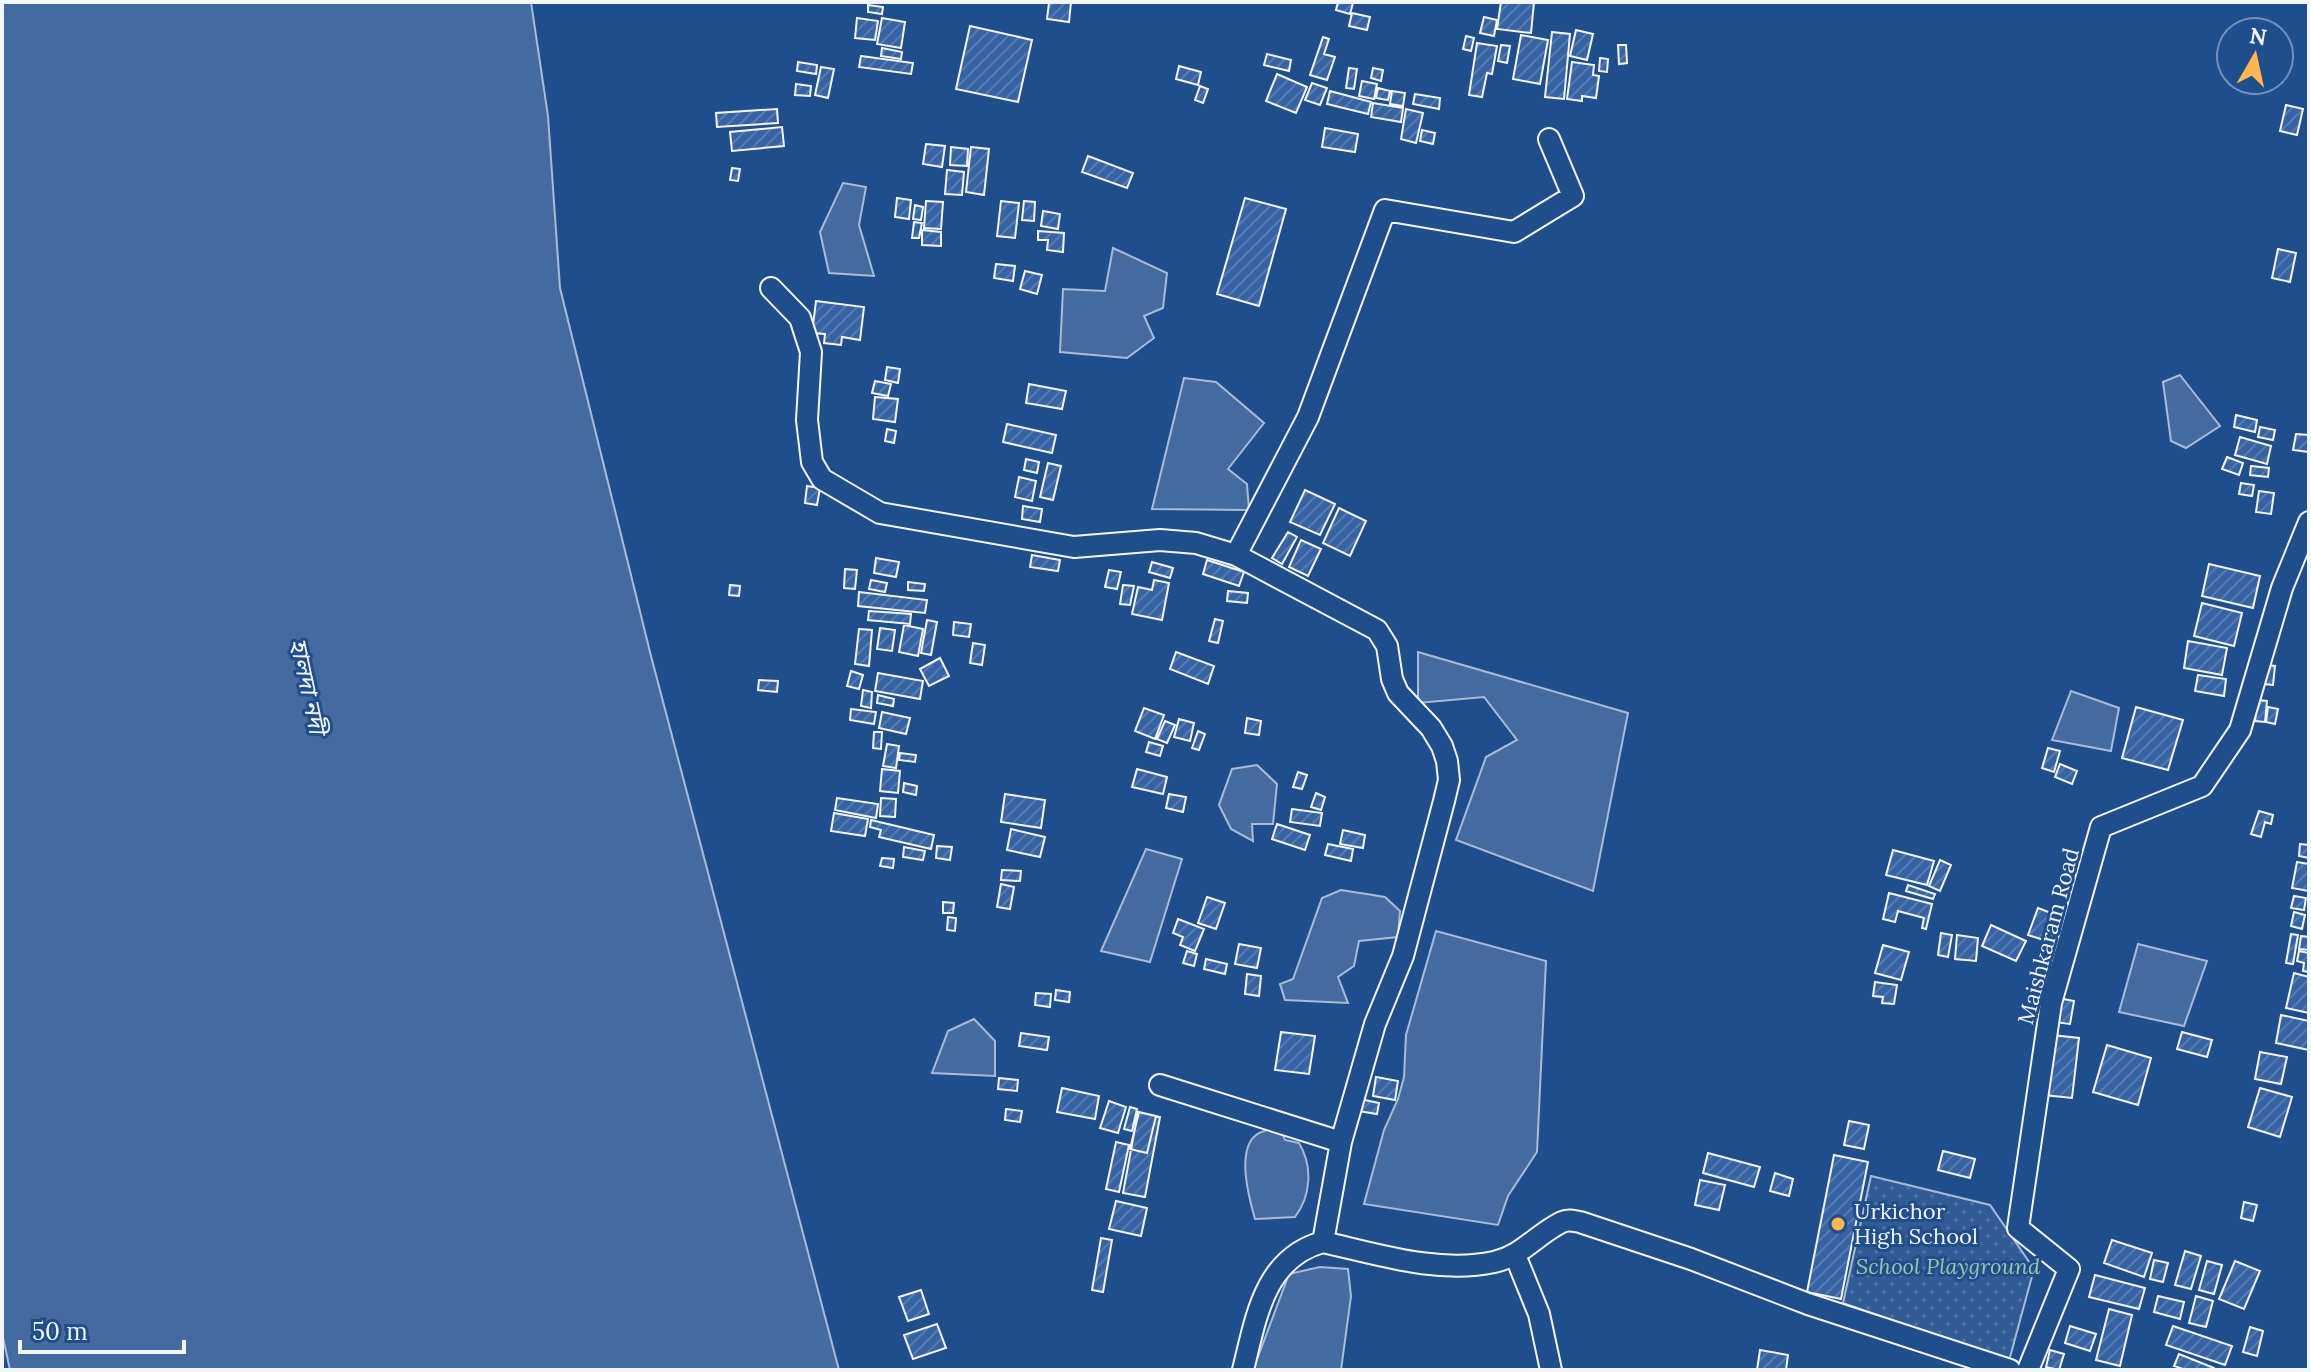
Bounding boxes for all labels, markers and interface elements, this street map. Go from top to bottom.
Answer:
north arrow [2215,16,2295,96]
text: N [2248,21,2269,51]
water label: হালদা নদী [283,635,334,741]
street label: Maishkaram Road [2011,845,2085,1027]
place label: Urkichor High School [1854,1197,1978,1250]
marker: Urkichor High School [1829,1215,1847,1233]
park label: School Playground [1856,1252,2041,1280]
scale bar [20,1304,184,1354]
text: 50 m [32,1316,88,1347]

